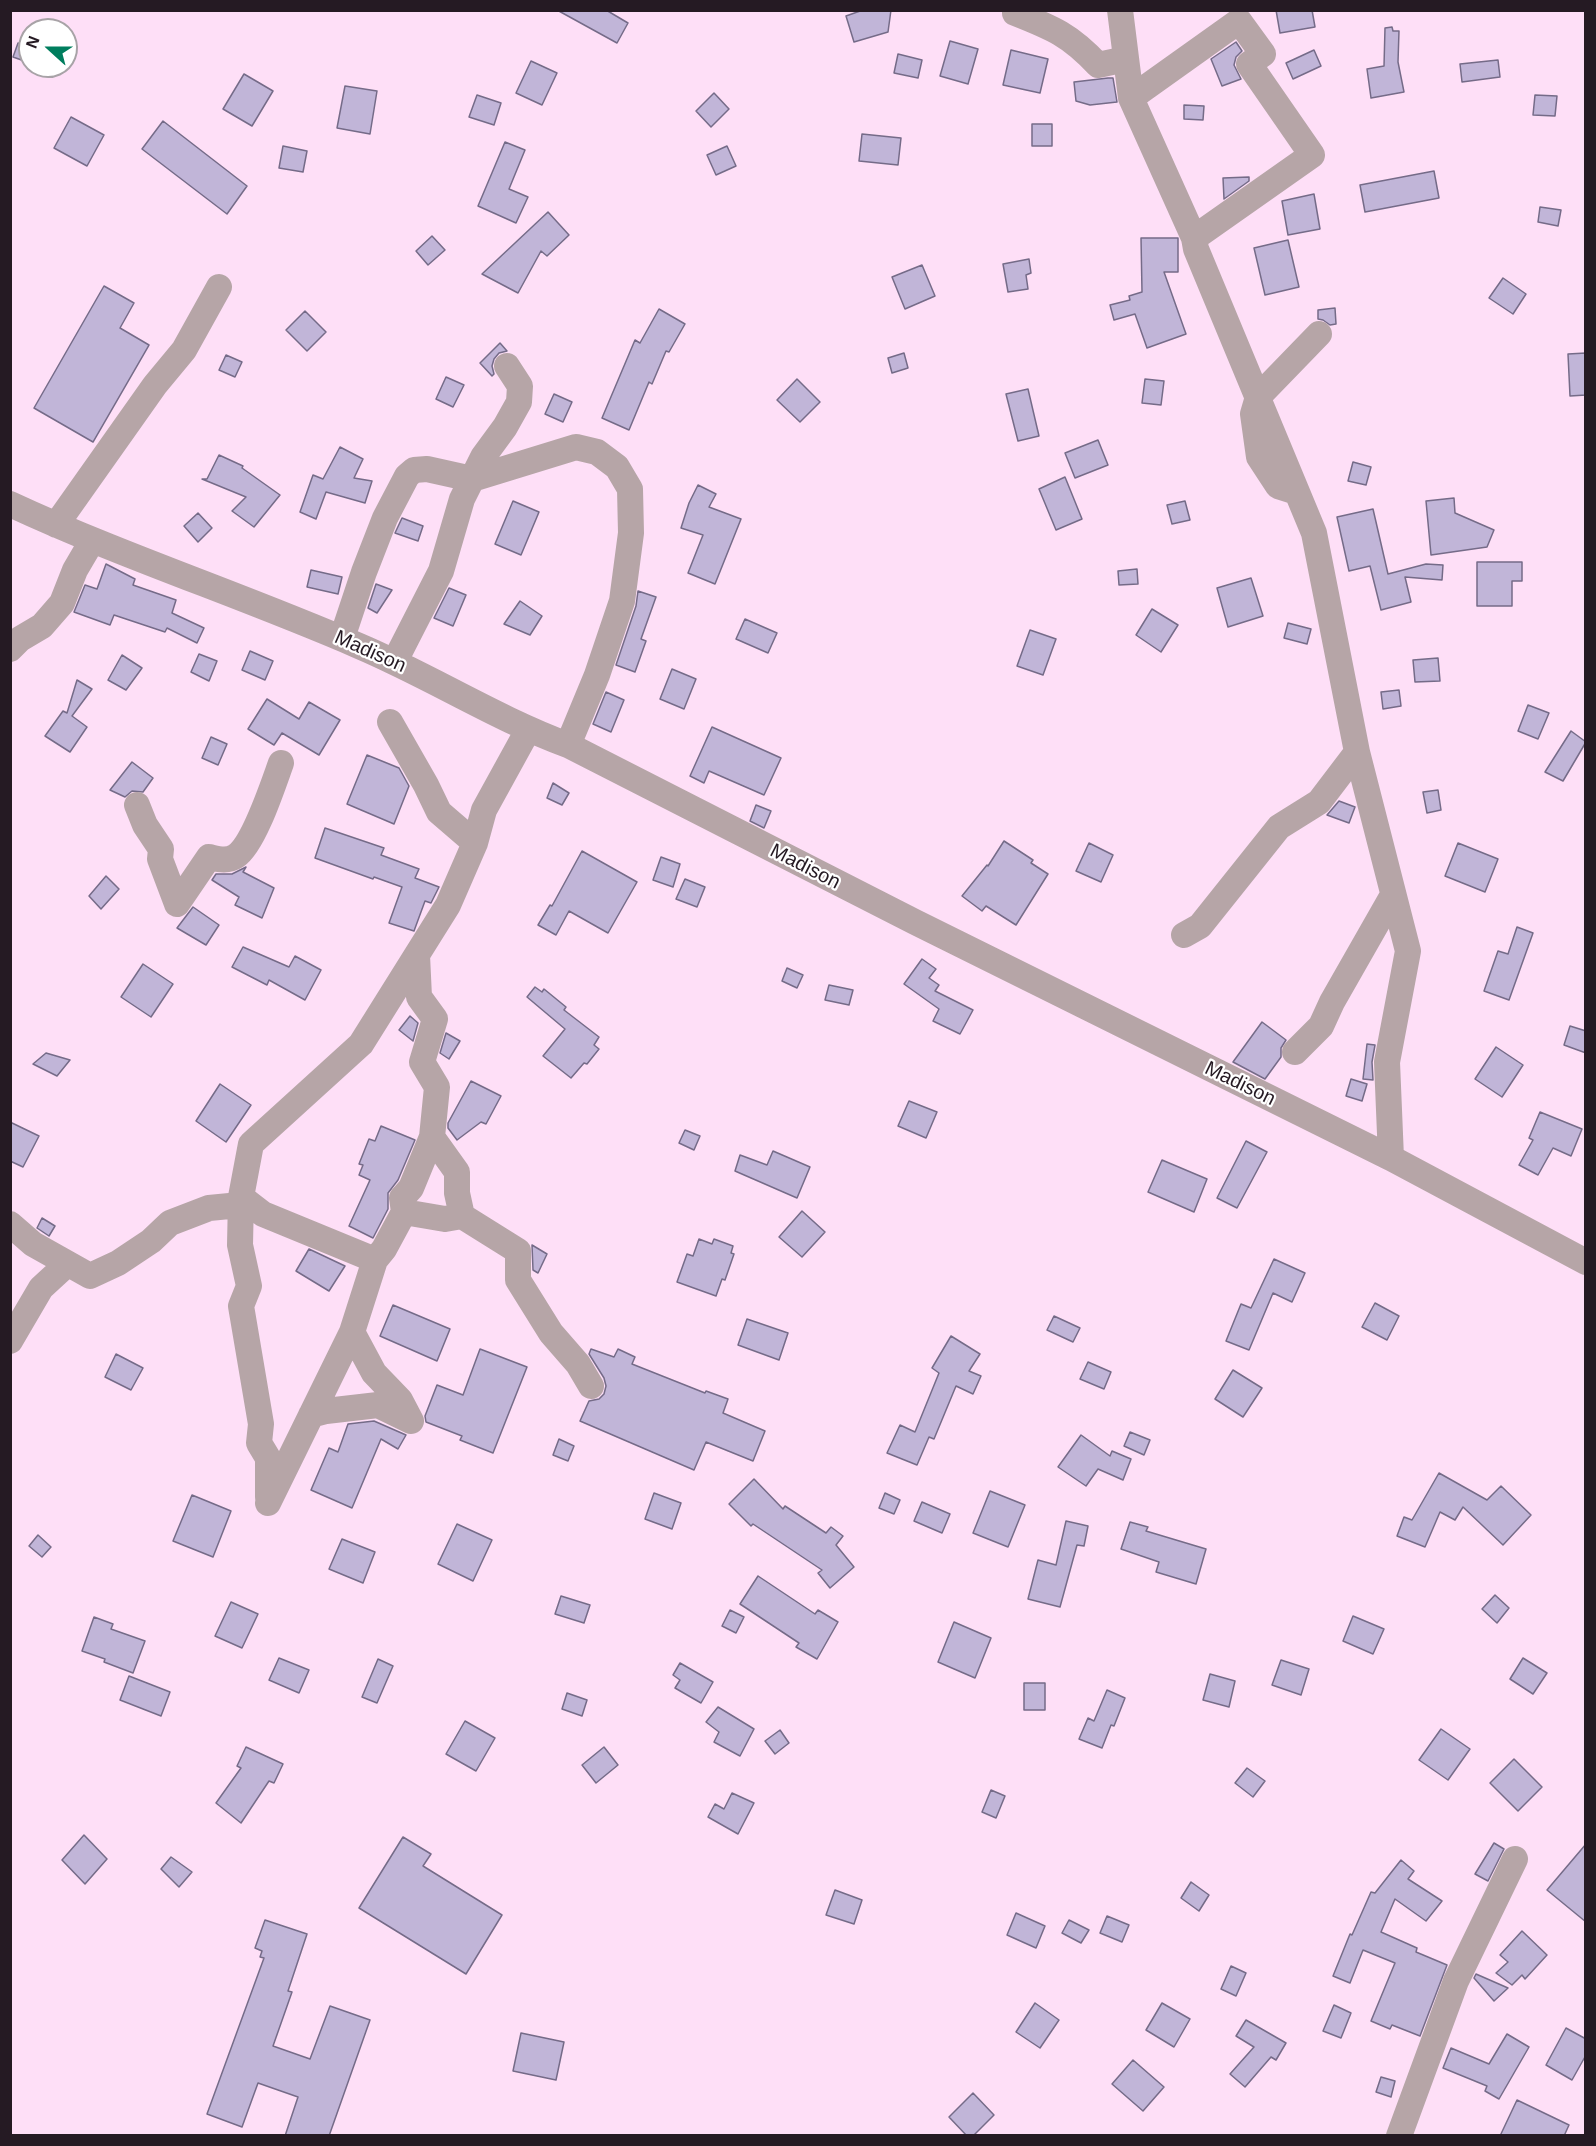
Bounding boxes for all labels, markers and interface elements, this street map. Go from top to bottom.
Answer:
north arrow [18,18,78,78]
text: N [23,34,43,51]
street label: Madison [331,626,409,678]
street label: Madison [766,839,844,895]
street label: Madison [1201,1057,1279,1111]

